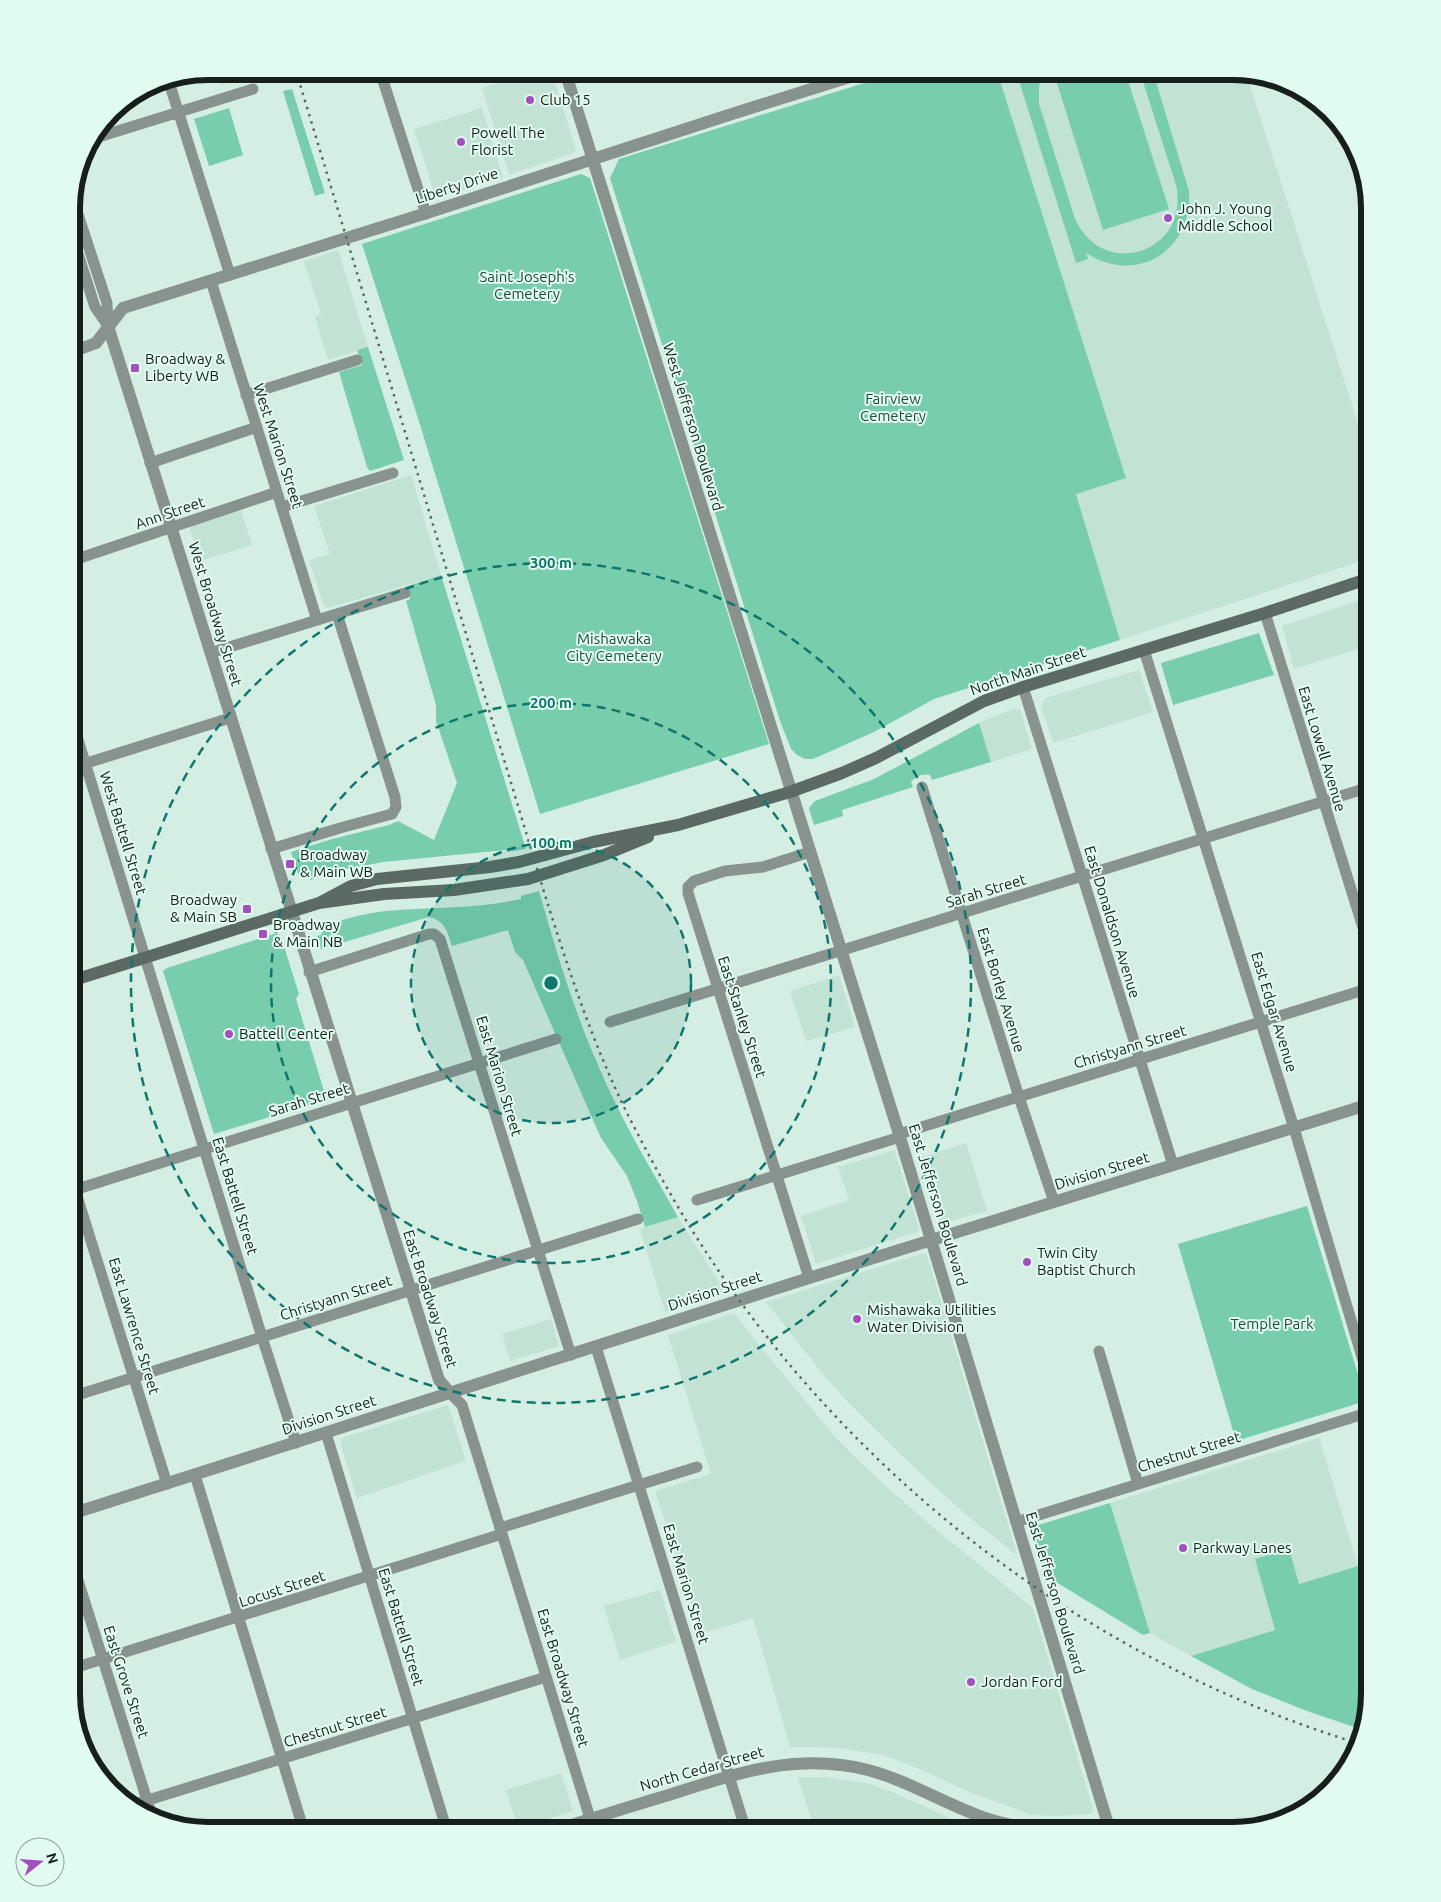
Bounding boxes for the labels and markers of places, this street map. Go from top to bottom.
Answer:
place label: Club 15 [540,91,591,108]
marker: Club 15 [524,94,536,106]
place label: Powell The Florist [471,124,545,158]
marker: Powell The Florist [455,136,467,148]
place label: John J. Young Middle School [1178,200,1273,234]
marker: John J. Young Middle School [1162,212,1174,224]
place label: Broadway & Liberty WB [145,350,225,384]
marker: Broadway & Liberty WB [129,362,141,374]
place label: Broadway & Main WB [300,846,373,880]
marker: Broadway & Main WB [284,858,296,870]
place label: Broadway & Main SB [170,891,237,925]
marker: Broadway & Main SB [241,903,253,915]
place label: Broadway & Main NB [273,916,343,950]
marker: Broadway & Main NB [257,928,269,940]
centre of rings [542,974,560,992]
place label: Battell Center [239,1025,334,1042]
marker: Battell Center [223,1028,235,1040]
place label: Twin City Baptist Church [1037,1244,1136,1278]
marker: Twin City Baptist Church [1021,1256,1033,1268]
place label: Mishawaka Utilities Water Division [867,1301,996,1335]
marker: Mishawaka Utilities Water Division [851,1313,863,1325]
place label: Parkway Lanes [1193,1539,1292,1556]
marker: Parkway Lanes [1177,1542,1189,1554]
place label: Jordan Ford [981,1673,1062,1690]
marker: Jordan Ford [965,1676,977,1688]

